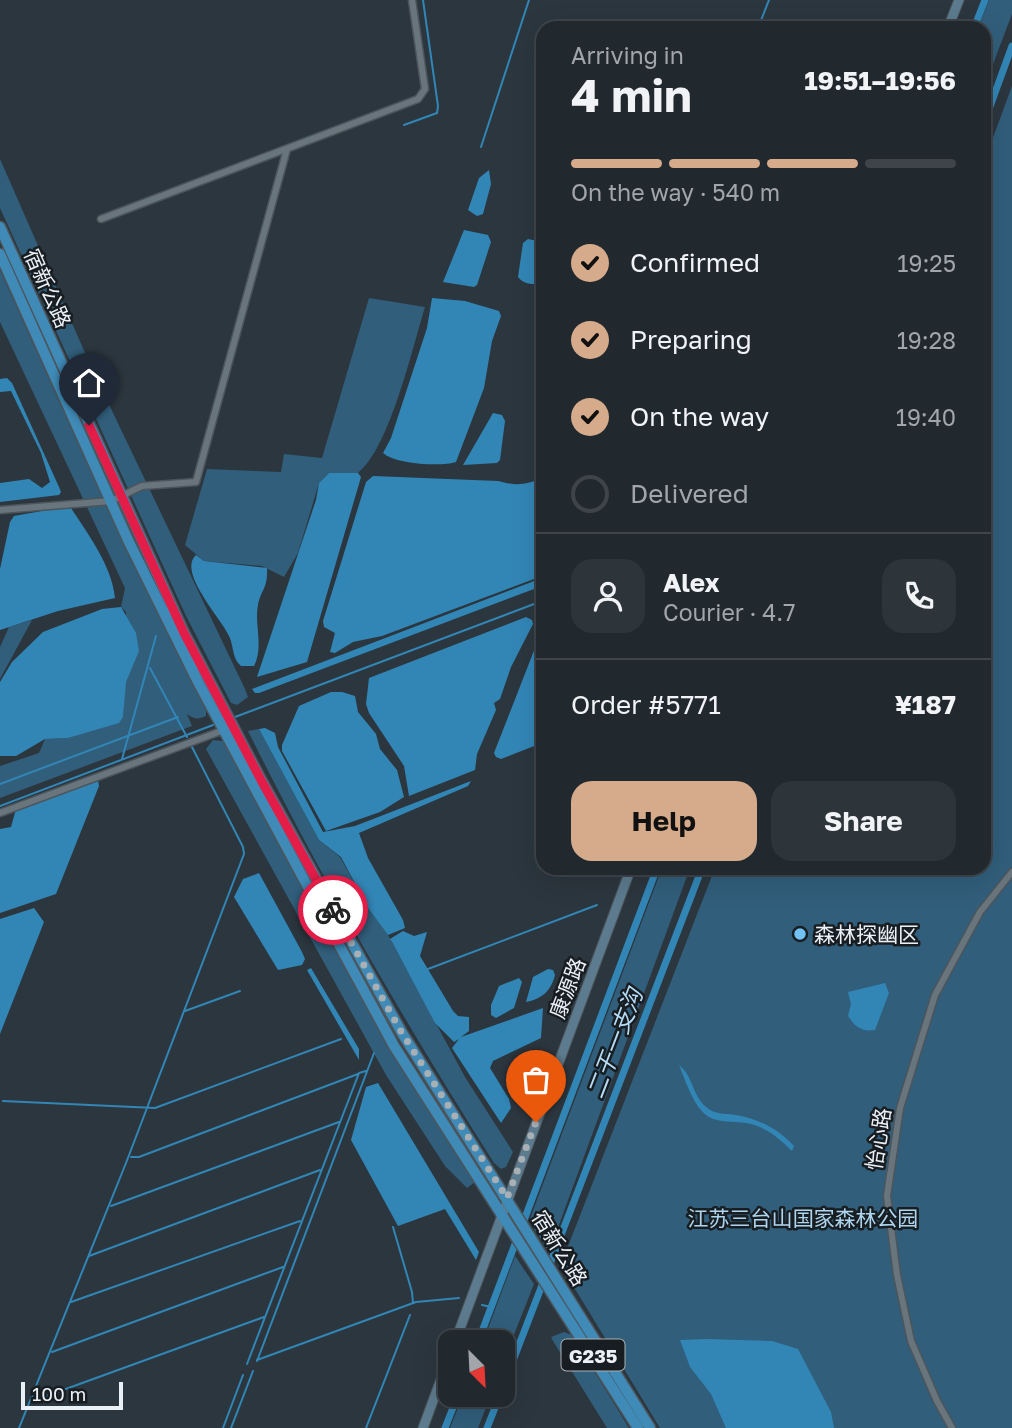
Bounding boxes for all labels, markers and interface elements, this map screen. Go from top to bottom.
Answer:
text: Arriving in [571,41,684,69]
text: 19:51–19:56 [804,65,956,96]
text: 4 min [571,67,692,122]
text: On the way · 540 m [571,178,780,206]
street label: 宿新公路 [19,244,77,332]
icon: check [571,244,609,282]
text: Confirmed [630,247,760,278]
text: 19:25 [897,249,956,277]
icon: check [571,321,609,359]
text: Preparing [630,324,752,355]
text: 19:28 [897,326,956,354]
pin [59,353,119,425]
icon: home [70,364,108,402]
icon: check [571,398,609,436]
text: On the way [630,401,769,432]
text: 19:40 [896,403,956,431]
text: Delivered [630,478,749,509]
button: person [571,559,645,633]
button: phone [882,559,956,633]
text: Alex [663,567,720,598]
text: Courier · 4.7 [663,598,795,626]
text: Order #5771 [571,689,721,720]
text: ¥187 [895,689,956,720]
button: Help [571,781,757,861]
button: Share [771,781,956,861]
courier [298,875,368,945]
icon: bike [314,891,352,929]
place label: 森林探幽区 [814,921,919,947]
marker: 森林探幽区 [792,926,808,942]
street label: 康源路 [544,954,590,1022]
water label: 二干一支沟 [580,982,649,1102]
pin [506,1050,566,1122]
icon: bag [517,1061,555,1099]
street label: 怡心路 [860,1106,896,1172]
street label: 宿新公路 [527,1205,593,1291]
park label: 江苏三台山国家森林公园 [688,1205,919,1231]
north arrow [438,1330,514,1407]
map controls [438,1330,515,1407]
road number: G235 [562,1340,624,1371]
scale bar [21,1379,122,1411]
text: 100 m [32,1382,86,1405]

